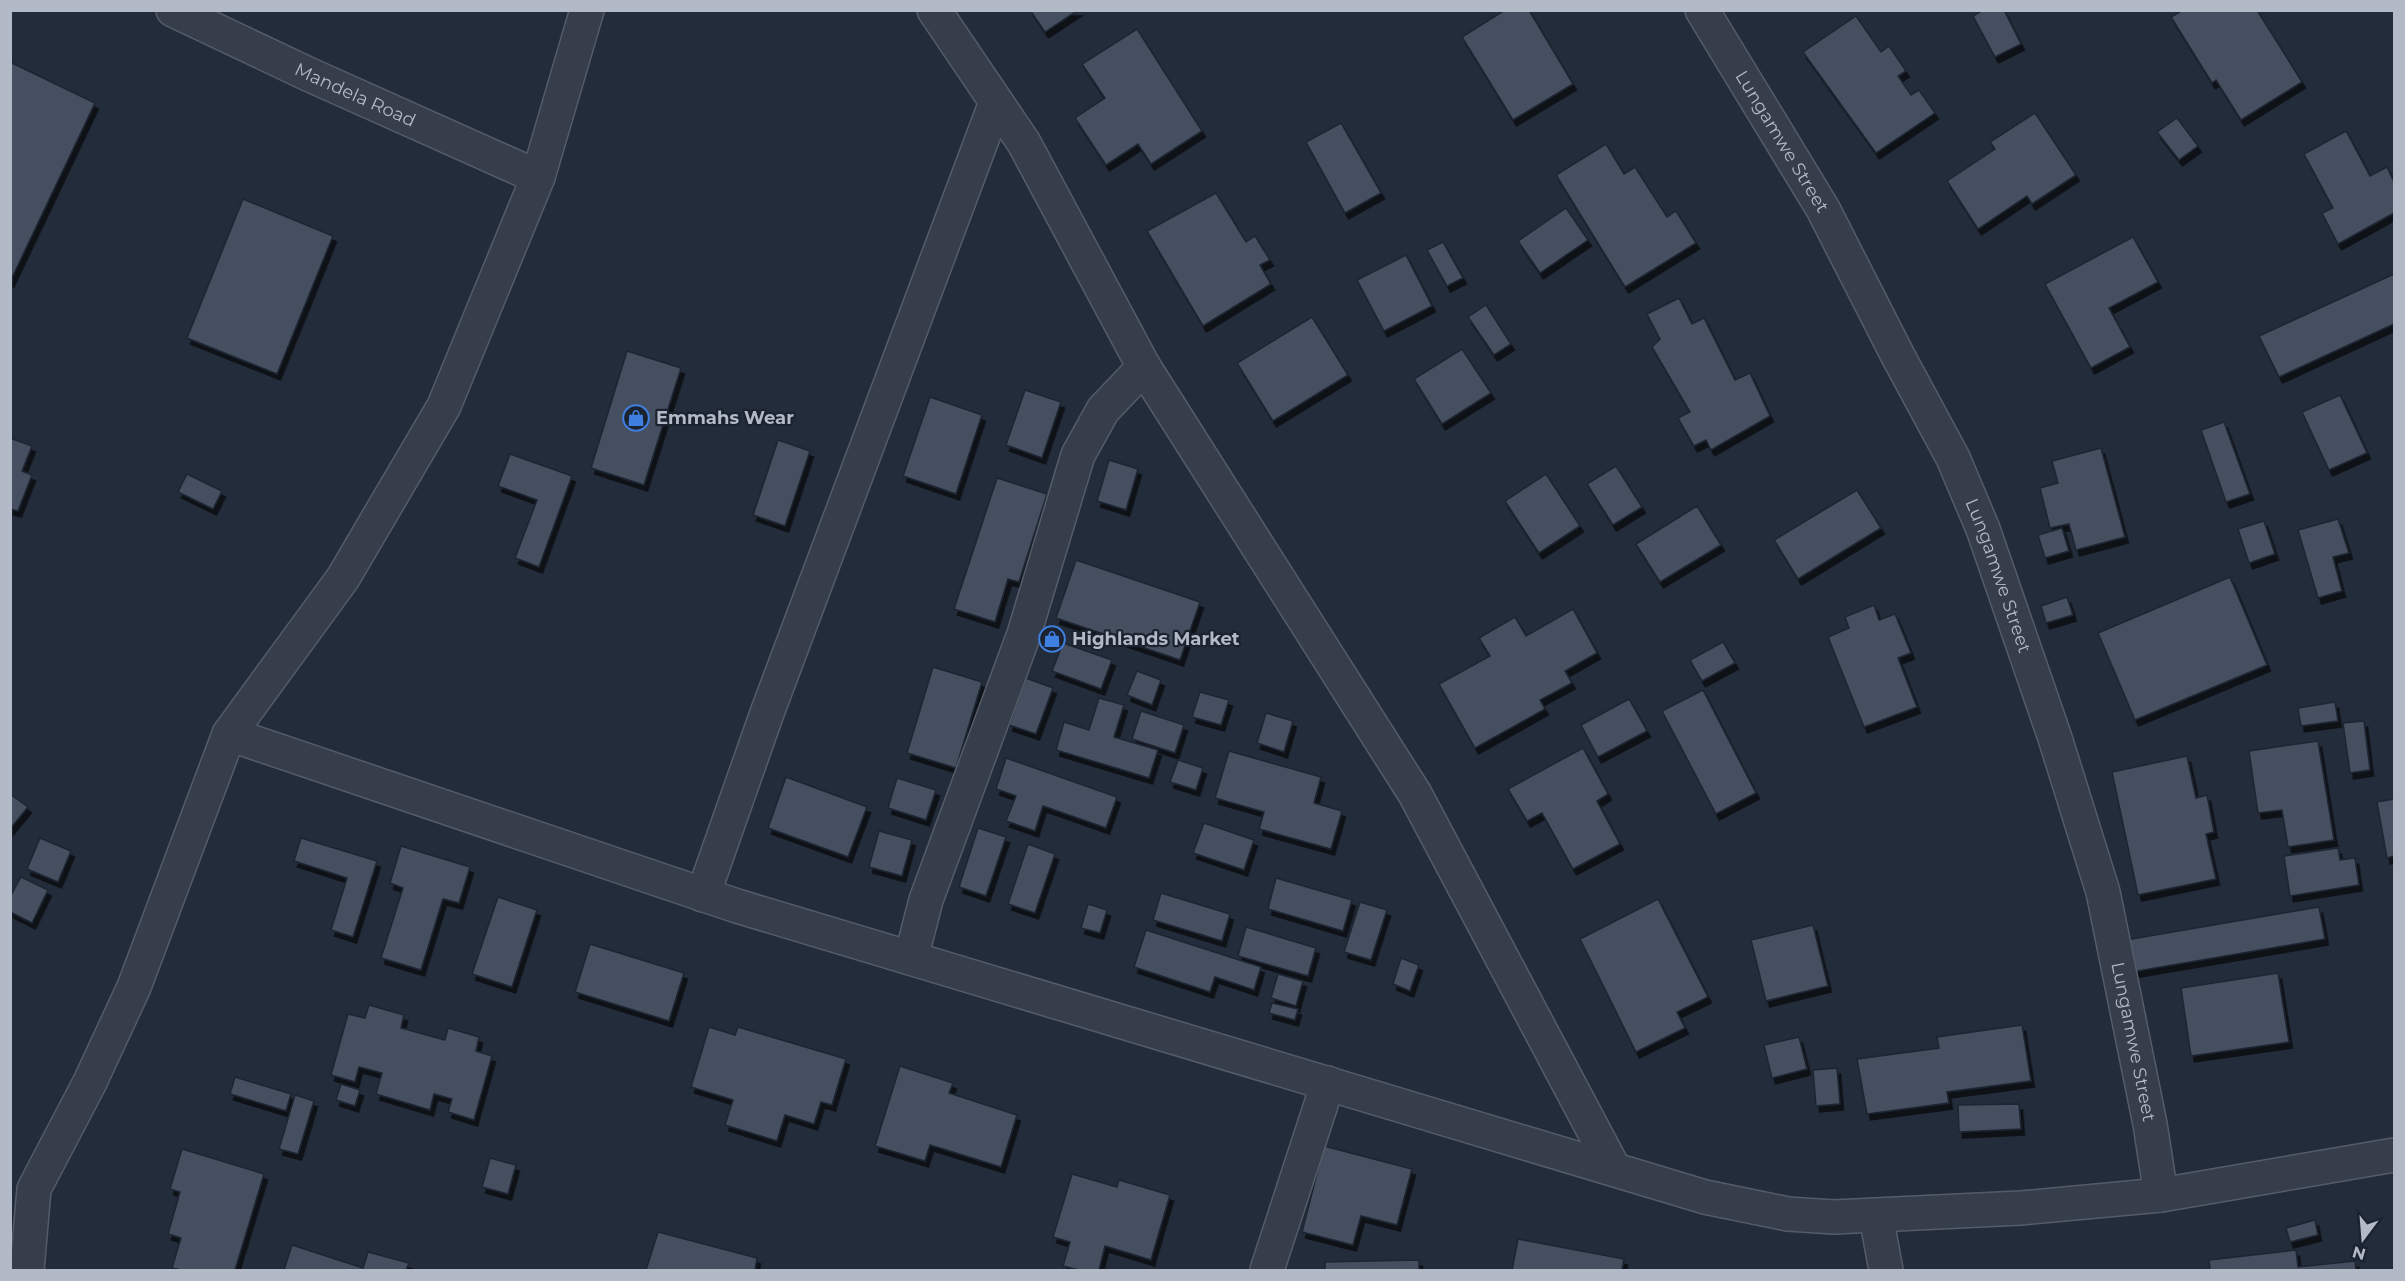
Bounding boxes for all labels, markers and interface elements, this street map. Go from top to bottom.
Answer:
street label: Mandela Road [291,58,419,132]
street label: Lungamwe Street [1730,67,1834,217]
shop icon: Emmahs Wear [621,403,651,433]
place label: Emmahs Wear [656,407,794,429]
street label: Lungamwe Street [1960,495,2036,656]
shop icon: Highlands Market [1037,624,1067,654]
place label: Highlands Market [1072,628,1240,650]
street label: Lungamwe Street [2106,960,2160,1123]
north arrow [2333,1209,2393,1269]
text: N [2350,1242,2368,1264]

